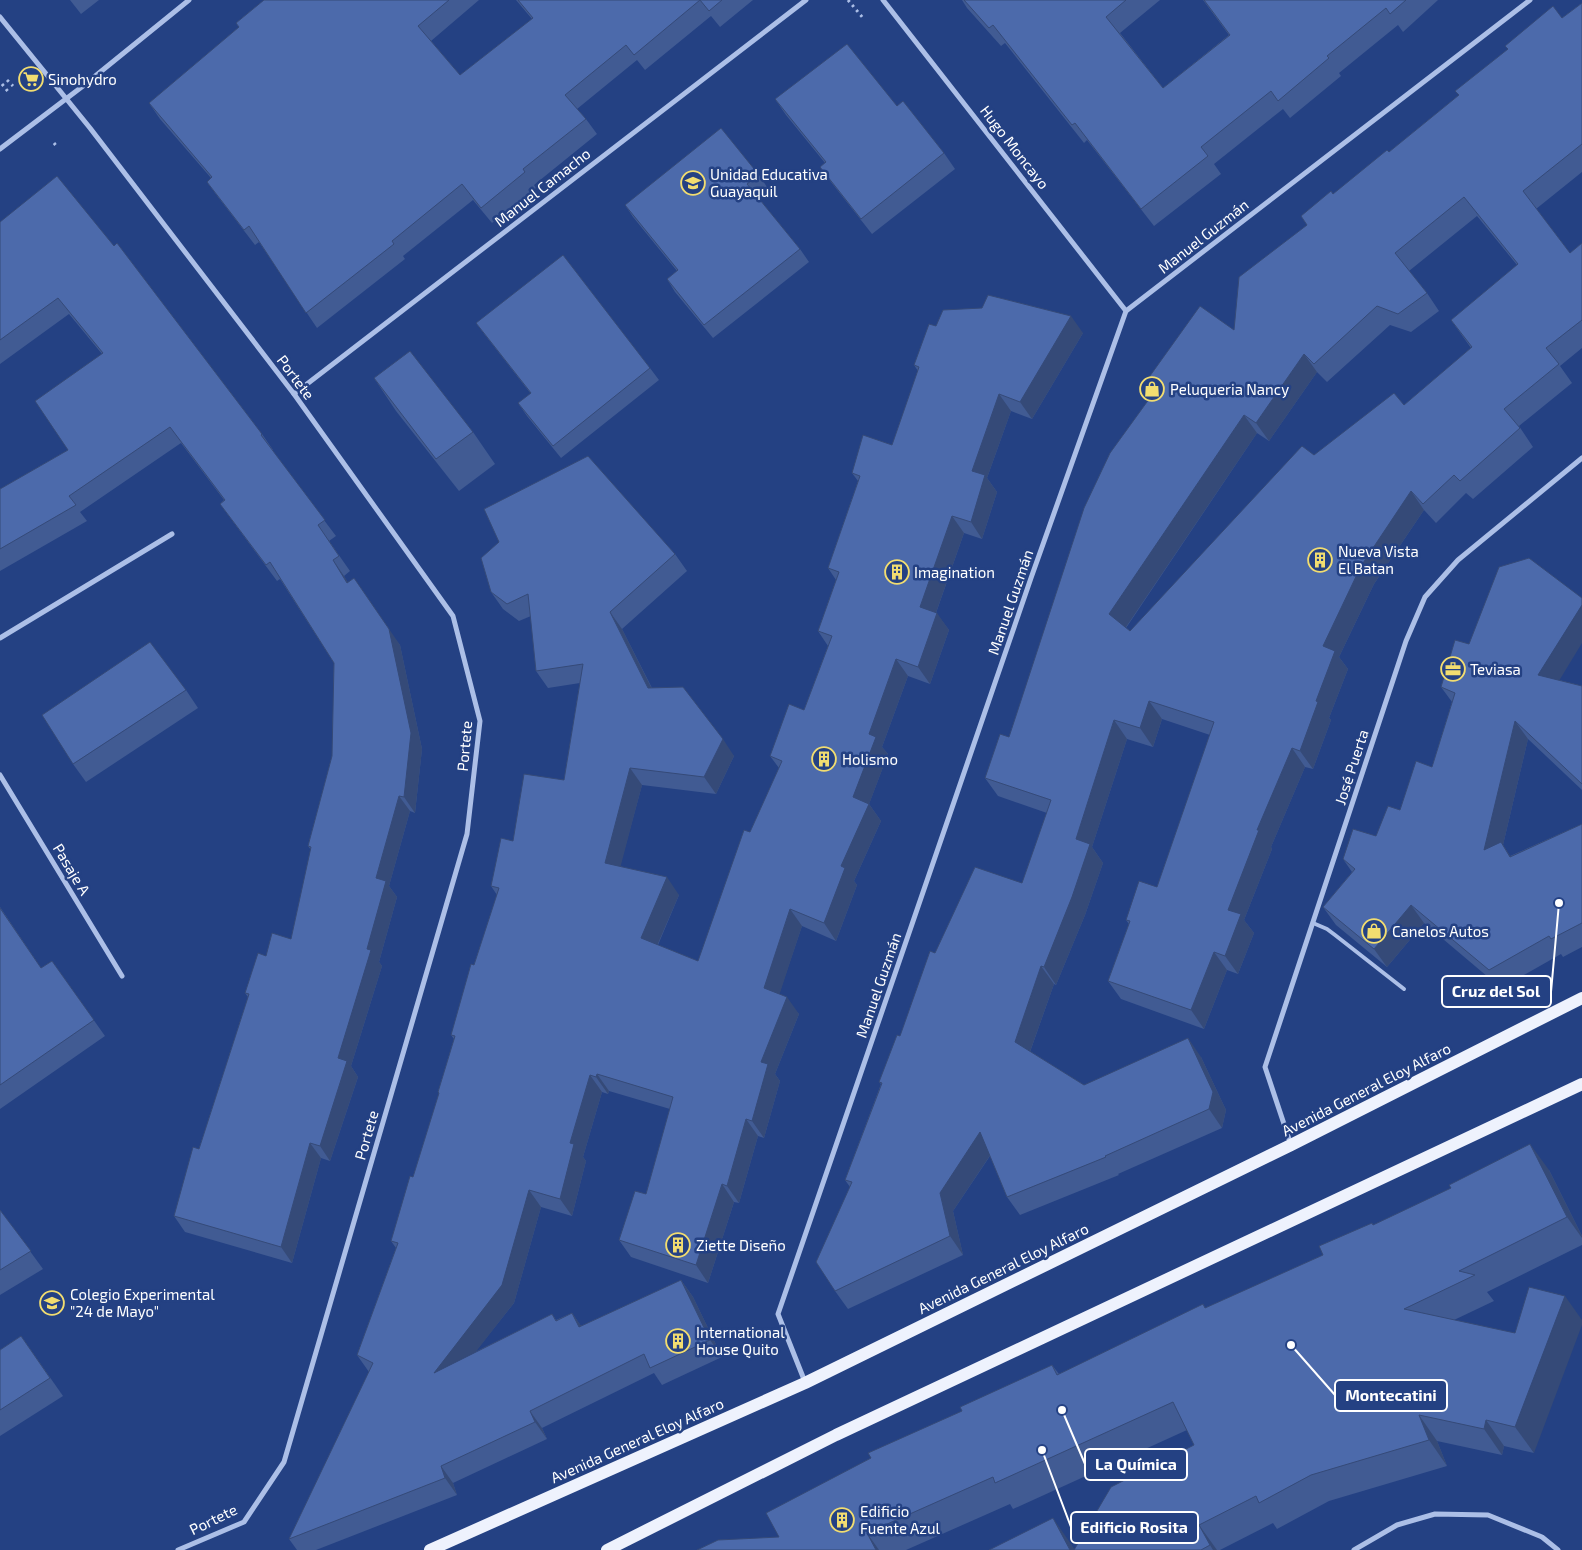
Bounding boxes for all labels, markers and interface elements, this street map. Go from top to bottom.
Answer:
supermarket icon: Sinohydro [18,66,44,92]
place label: Sinohydro [48,70,117,88]
street label: Hugo Moncayo [977,102,1053,192]
street label: Manuel Camacho [490,144,594,230]
place label: Unidad Educativa Guayaquil [710,165,828,200]
school or university icon: Unidad Educativa Guayaquil [680,170,706,196]
street label: Manuel Guzmán [1154,195,1252,277]
street label: Portete [274,351,318,403]
shop icon: Peluqueria Nancy [1139,376,1165,402]
place label: Peluqueria Nancy [1170,380,1289,398]
place label: Nueva Vista El Batan [1338,542,1419,577]
street label: Manuel Guzmán [984,547,1036,657]
building icon: Nueva Vista El Batan [1307,547,1333,573]
building icon: Imagination [884,559,910,585]
place label: Imagination [914,563,995,581]
office icon: Teviasa [1440,656,1466,682]
place label: Teviasa [1470,660,1521,678]
street label: Portete [453,720,475,772]
street label: José Puerta [1330,727,1372,807]
building icon: Holismo [811,746,837,772]
place label: Holismo [842,750,898,768]
street label: Pasaje A [49,840,95,899]
shop icon: Canelos Autos [1361,918,1387,944]
place label: Canelos Autos [1392,922,1489,940]
street label: Manuel Guzmán [852,930,904,1040]
callout: Cruz del Sol [1442,976,1551,1007]
text: Cruz del Sol [1452,981,1541,1000]
street label: Avenida General Eloy Alfaro [1278,1038,1454,1140]
street label: Portete [350,1108,382,1162]
street label: Avenida General Eloy Alfaro [915,1219,1091,1317]
building icon: Ziette Diseño [665,1232,691,1258]
place label: Ziette Diseño [696,1236,786,1254]
place label: Colegio Experimental "24 de Mayo" [70,1285,215,1320]
school or university icon: Colegio Experimental "24 de Mayo" [39,1290,65,1316]
place label: International House Quito [696,1323,785,1359]
building icon: International House Quito [665,1328,691,1354]
callout: Montecatini [1335,1380,1447,1411]
text: Montecatini [1345,1385,1437,1404]
street label: Avenida General Eloy Alfaro [548,1394,726,1486]
callout: La Química [1085,1449,1187,1480]
text: La Química [1095,1454,1177,1474]
street label: Portete [186,1500,240,1538]
place label: Edificio Fuente Azul [860,1502,940,1537]
building icon: Edificio Fuente Azul [829,1507,855,1533]
callout: Edificio Rosita [1071,1512,1198,1543]
text: Edificio Rosita [1080,1517,1188,1536]

